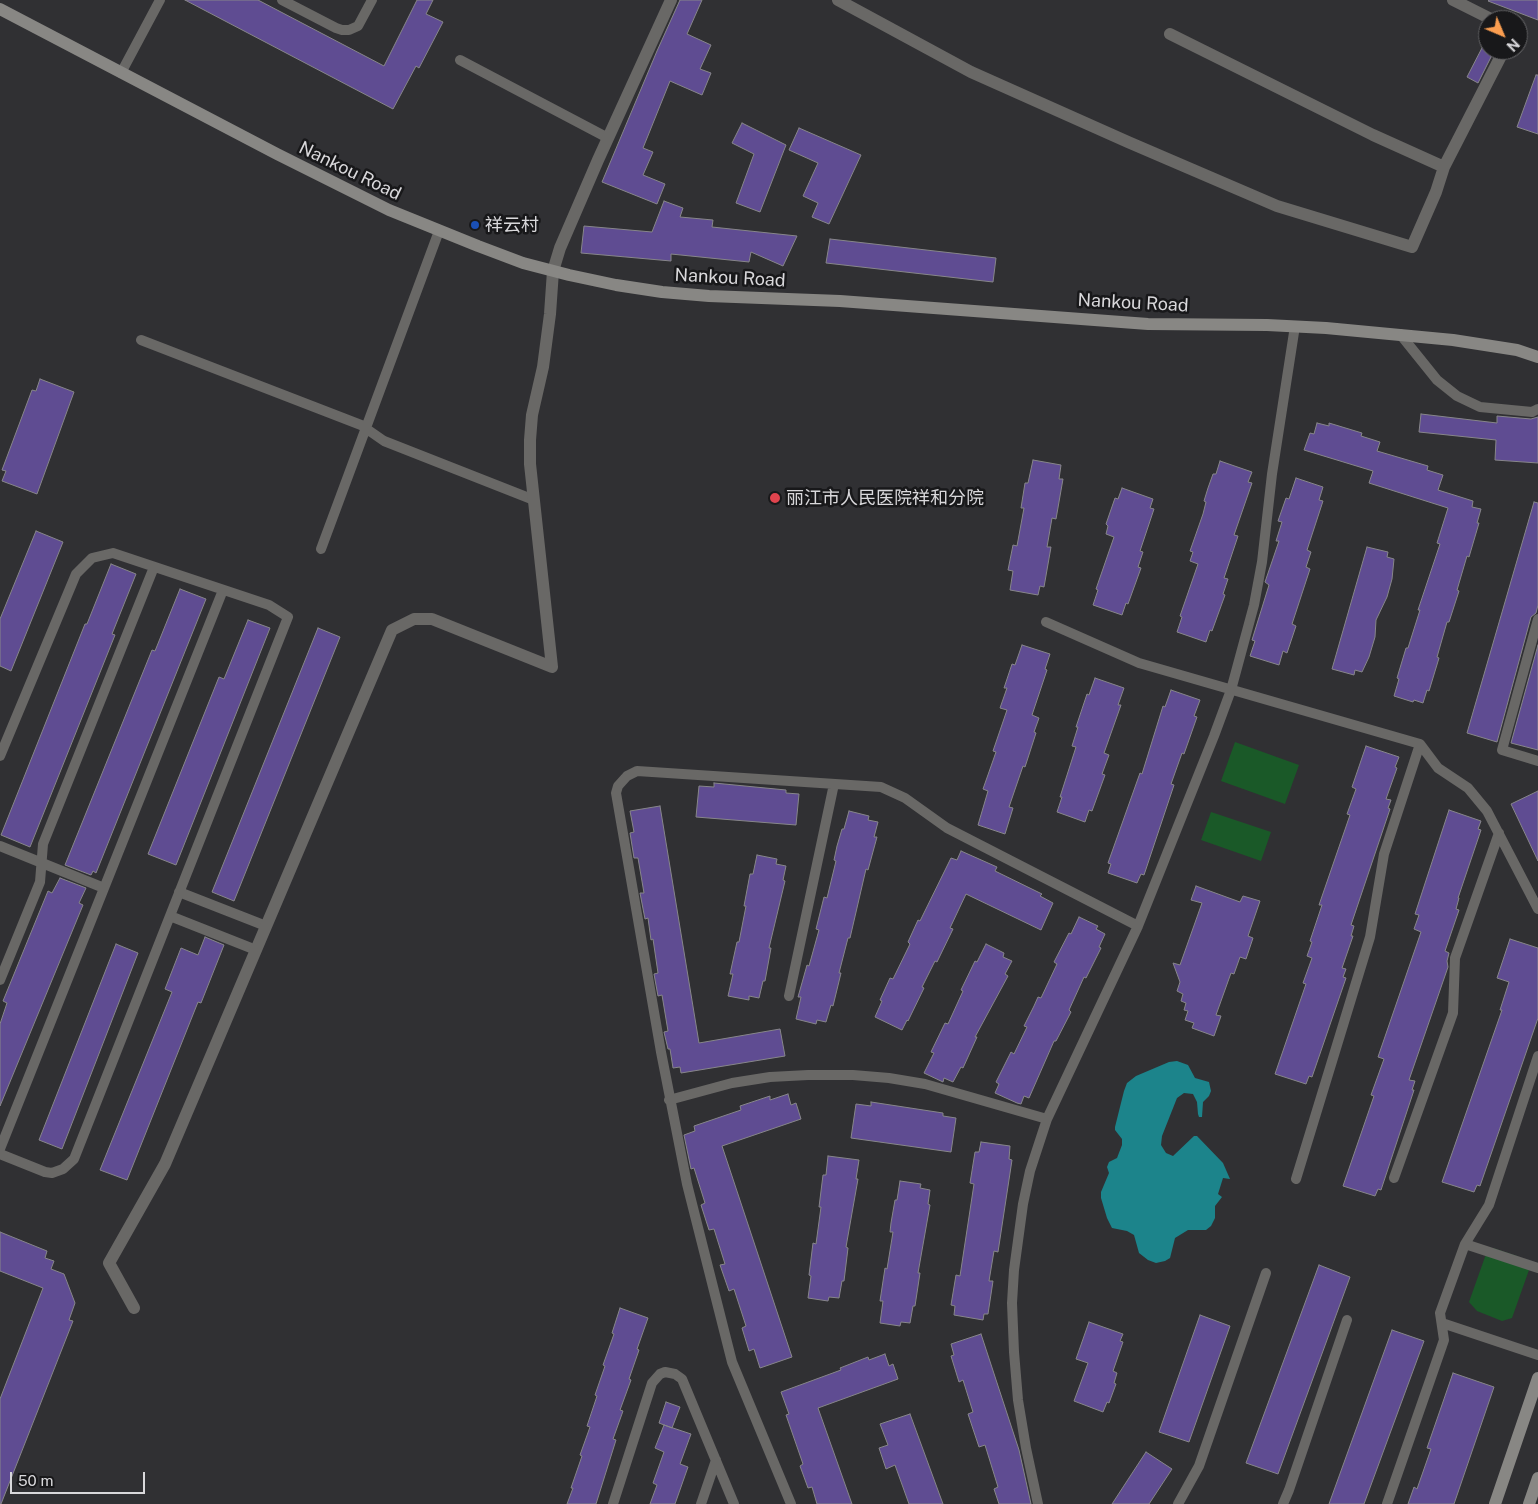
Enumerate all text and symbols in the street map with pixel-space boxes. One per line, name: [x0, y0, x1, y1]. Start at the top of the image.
north arrow: [1478, 10, 1528, 60]
text: N: [1503, 35, 1522, 54]
street label: Nankou Road: [295, 137, 405, 205]
place label: 祥云村: [485, 214, 539, 236]
marker: 祥云村: [469, 219, 481, 231]
street label: Nankou Road: [674, 264, 786, 292]
street label: Nankou Road: [1077, 289, 1189, 317]
place label: 丽江市人民医院祥和分院: [786, 487, 984, 509]
marker: 丽江市人民医院祥和分院: [768, 491, 782, 505]
scale bar: [12, 1462, 148, 1494]
text: 50 m: [18, 1472, 53, 1489]

